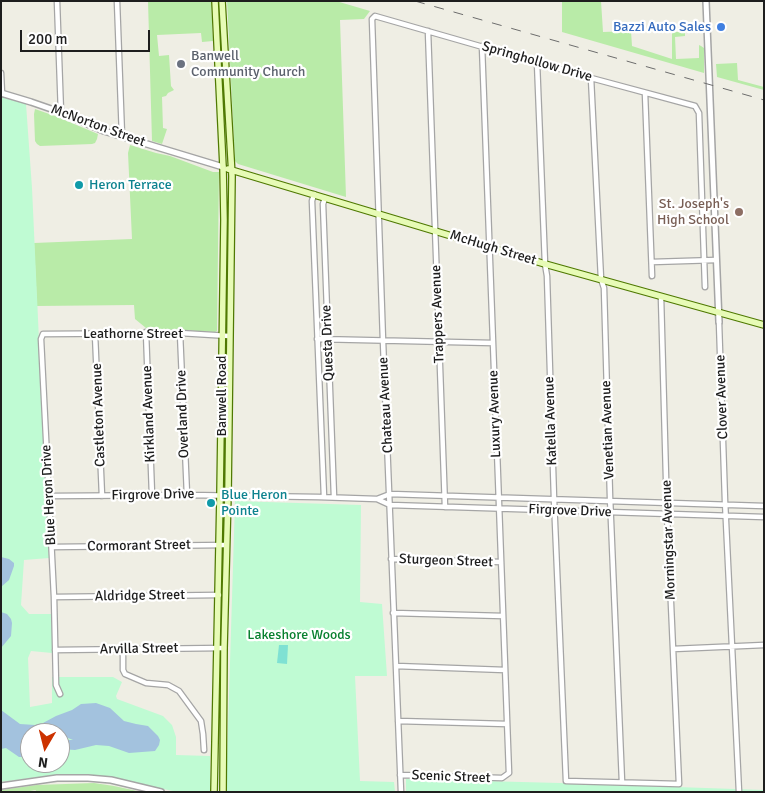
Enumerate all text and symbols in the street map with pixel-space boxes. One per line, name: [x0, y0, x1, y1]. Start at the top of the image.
place label: Bazzi Auto Sales: [613, 19, 711, 35]
scale bar: [22, 20, 152, 52]
marker: Bazzi Auto Sales: [715, 21, 727, 33]
text: 200 m: [28, 30, 68, 48]
street label: Springhollow Drive: [480, 38, 594, 86]
place label: Banwell Community Church: [191, 48, 305, 80]
marker: Banwell Community Church: [175, 58, 187, 70]
street label: McNorton Street: [48, 101, 148, 151]
place label: Heron Terrace: [89, 177, 172, 193]
marker: Heron Terrace: [73, 179, 85, 191]
place label: St. Joseph's High School: [657, 196, 729, 228]
marker: St. Joseph's High School: [733, 206, 745, 218]
street label: McHugh Street: [448, 227, 538, 269]
street label: Trappers Avenue: [428, 265, 448, 363]
street label: Questa Drive: [318, 305, 338, 381]
street label: Leathorne Street: [83, 326, 183, 342]
street label: Clover Avenue: [712, 354, 732, 440]
street label: Banwell Road: [214, 355, 230, 437]
street label: Chateau Avenue: [375, 356, 397, 454]
street label: Castleton Avenue: [89, 363, 109, 467]
street label: Kirkland Avenue: [139, 365, 159, 463]
street label: Overland Drive: [173, 370, 193, 458]
street label: Luxury Avenue: [485, 370, 505, 458]
street label: Katella Avenue: [541, 376, 561, 466]
street label: Venetian Avenue: [598, 380, 618, 480]
street label: Blue Heron Drive: [38, 444, 60, 546]
street label: Morningstar Avenue: [659, 480, 679, 600]
street label: Firgrove Drive: [111, 486, 195, 504]
place label: Blue Heron Pointe: [221, 487, 287, 520]
marker: Blue Heron Pointe: [205, 497, 217, 509]
street label: Firgrove Drive: [528, 501, 612, 521]
street label: Cormorant Street: [87, 537, 191, 555]
street label: Sturgeon Street: [399, 551, 493, 571]
street label: Aldridge Street: [95, 587, 185, 605]
park label: Lakeshore Woods: [247, 627, 351, 643]
street label: Arvilla Street: [99, 640, 179, 658]
north arrow: [20, 723, 70, 773]
text: N: [37, 753, 49, 771]
street label: Scenic Street: [411, 767, 491, 787]

